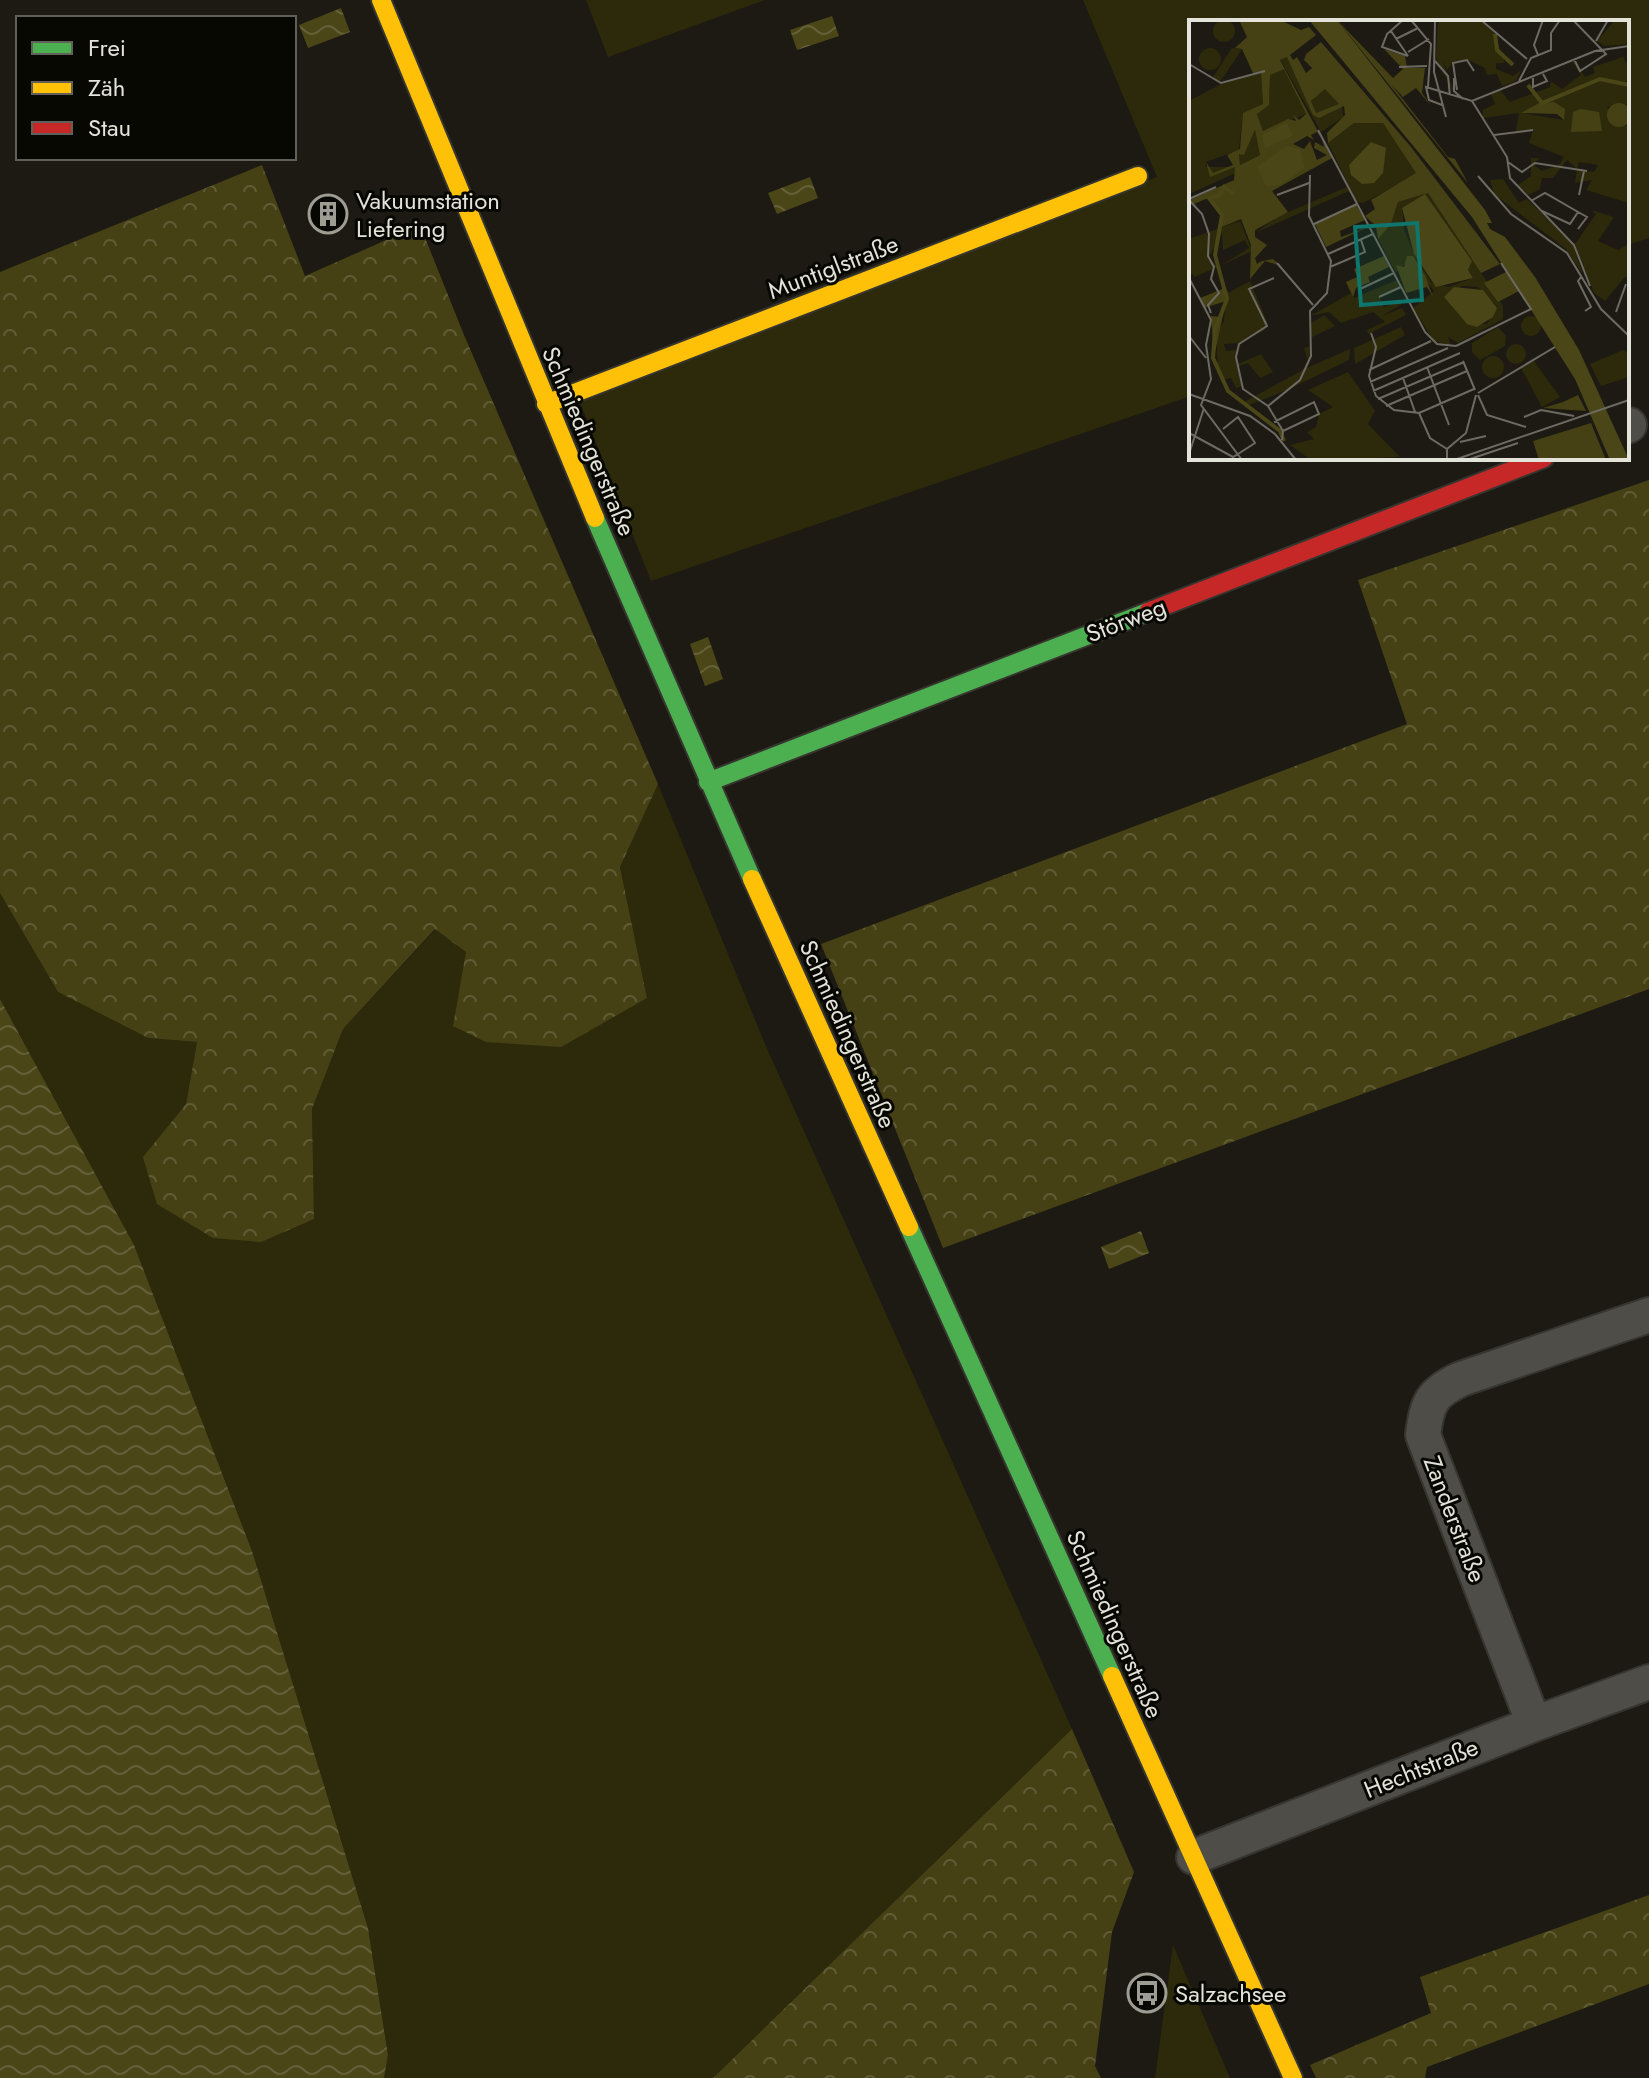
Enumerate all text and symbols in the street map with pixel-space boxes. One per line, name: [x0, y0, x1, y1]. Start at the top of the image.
legend: [16, 16, 296, 160]
inset map: [1189, 20, 1629, 460]
text: Frei: [88, 30, 126, 65]
text: Zäh: [88, 70, 125, 105]
text: Stau: [88, 110, 131, 145]
place label: Vakuumstation Liefering: [356, 183, 500, 246]
building icon: Vakuumstation Liefering: [307, 193, 349, 235]
street label: Muntiglstraße: [763, 226, 903, 308]
street label: Schmiedingerstraße: [533, 341, 645, 541]
street label: Störweg: [1081, 589, 1171, 651]
street label: Schmiedingerstraße: [791, 934, 905, 1134]
street label: Zanderstraße: [1415, 1451, 1495, 1587]
street label: Schmiedingerstraße: [1058, 1524, 1172, 1724]
street label: Hechtstraße: [1359, 1729, 1483, 1807]
bus stop icon: Salzachsee: [1126, 1972, 1168, 2014]
place label: Salzachsee: [1175, 1976, 1286, 2011]

